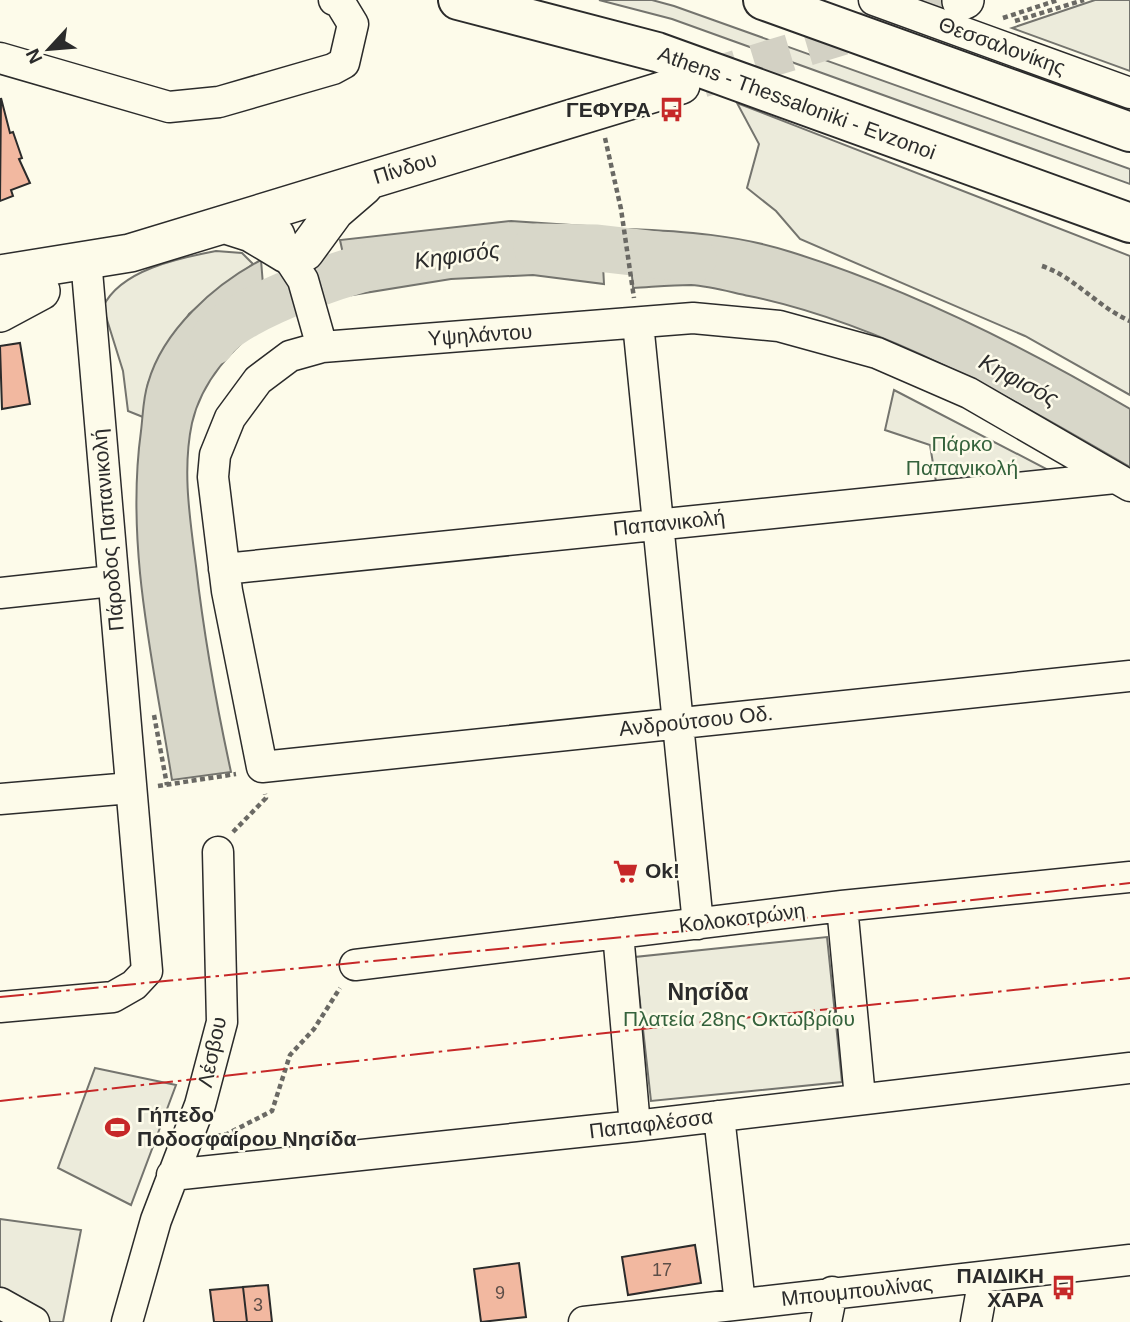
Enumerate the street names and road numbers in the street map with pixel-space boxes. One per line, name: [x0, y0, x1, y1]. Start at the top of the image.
street label: Θεσσαλονίκης: [936, 12, 1069, 79]
street label: Athens - Thessaloniki - Evzonoi: [655, 41, 939, 164]
street label: Πίνδου: [370, 147, 439, 188]
street label: Υψηλάντου: [427, 319, 533, 350]
street label: Πάροδος Παπανικολή: [87, 428, 128, 632]
street label: Παπανικολή: [612, 505, 726, 540]
street label: Ανδρούτσου Οδ.: [618, 701, 774, 740]
street label: Κολοκοτρώνη: [677, 898, 807, 937]
street label: Λέσβου: [193, 1014, 230, 1089]
street label: Παπαφλέσσα: [588, 1104, 714, 1143]
street label: Μπουμπουλίνας: [780, 1271, 934, 1310]

